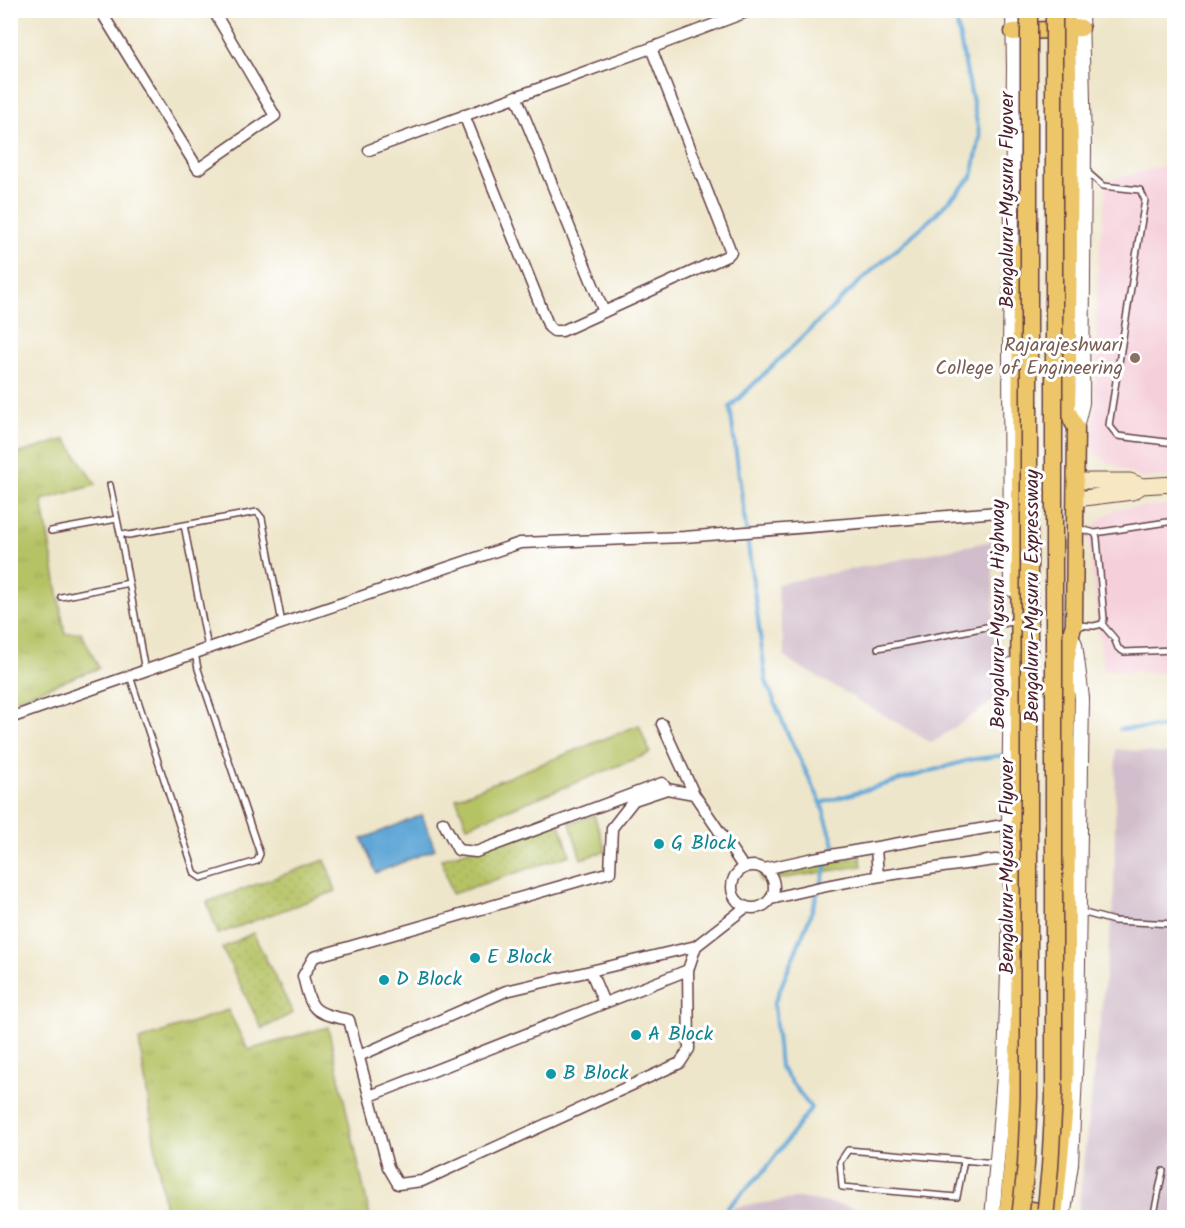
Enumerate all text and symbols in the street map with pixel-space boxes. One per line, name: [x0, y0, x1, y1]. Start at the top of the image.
street label: Bengaluru-Mysuru Flyover: [992, 90, 1024, 308]
place label: Rajarajeshwari College of Engineering: [935, 330, 1124, 385]
marker: Rajarajeshwari College of Engineering: [1128, 351, 1142, 365]
street label: Bengaluru-Mysuru Expressway: [1017, 469, 1049, 723]
street label: Bengaluru-Mysuru Highway: [983, 499, 1015, 729]
street label: Bengaluru-Mysuru Flyover: [992, 756, 1024, 974]
place label: G Block: [671, 828, 737, 860]
marker: G Block: [652, 837, 666, 851]
place label: E Block: [487, 942, 552, 974]
marker: E Block: [468, 951, 482, 965]
place label: D Block: [396, 964, 463, 996]
marker: D Block: [377, 973, 391, 987]
place label: A Block: [648, 1019, 714, 1051]
marker: A Block: [629, 1028, 643, 1042]
place label: B Block: [563, 1058, 629, 1090]
marker: B Block: [544, 1067, 558, 1081]

